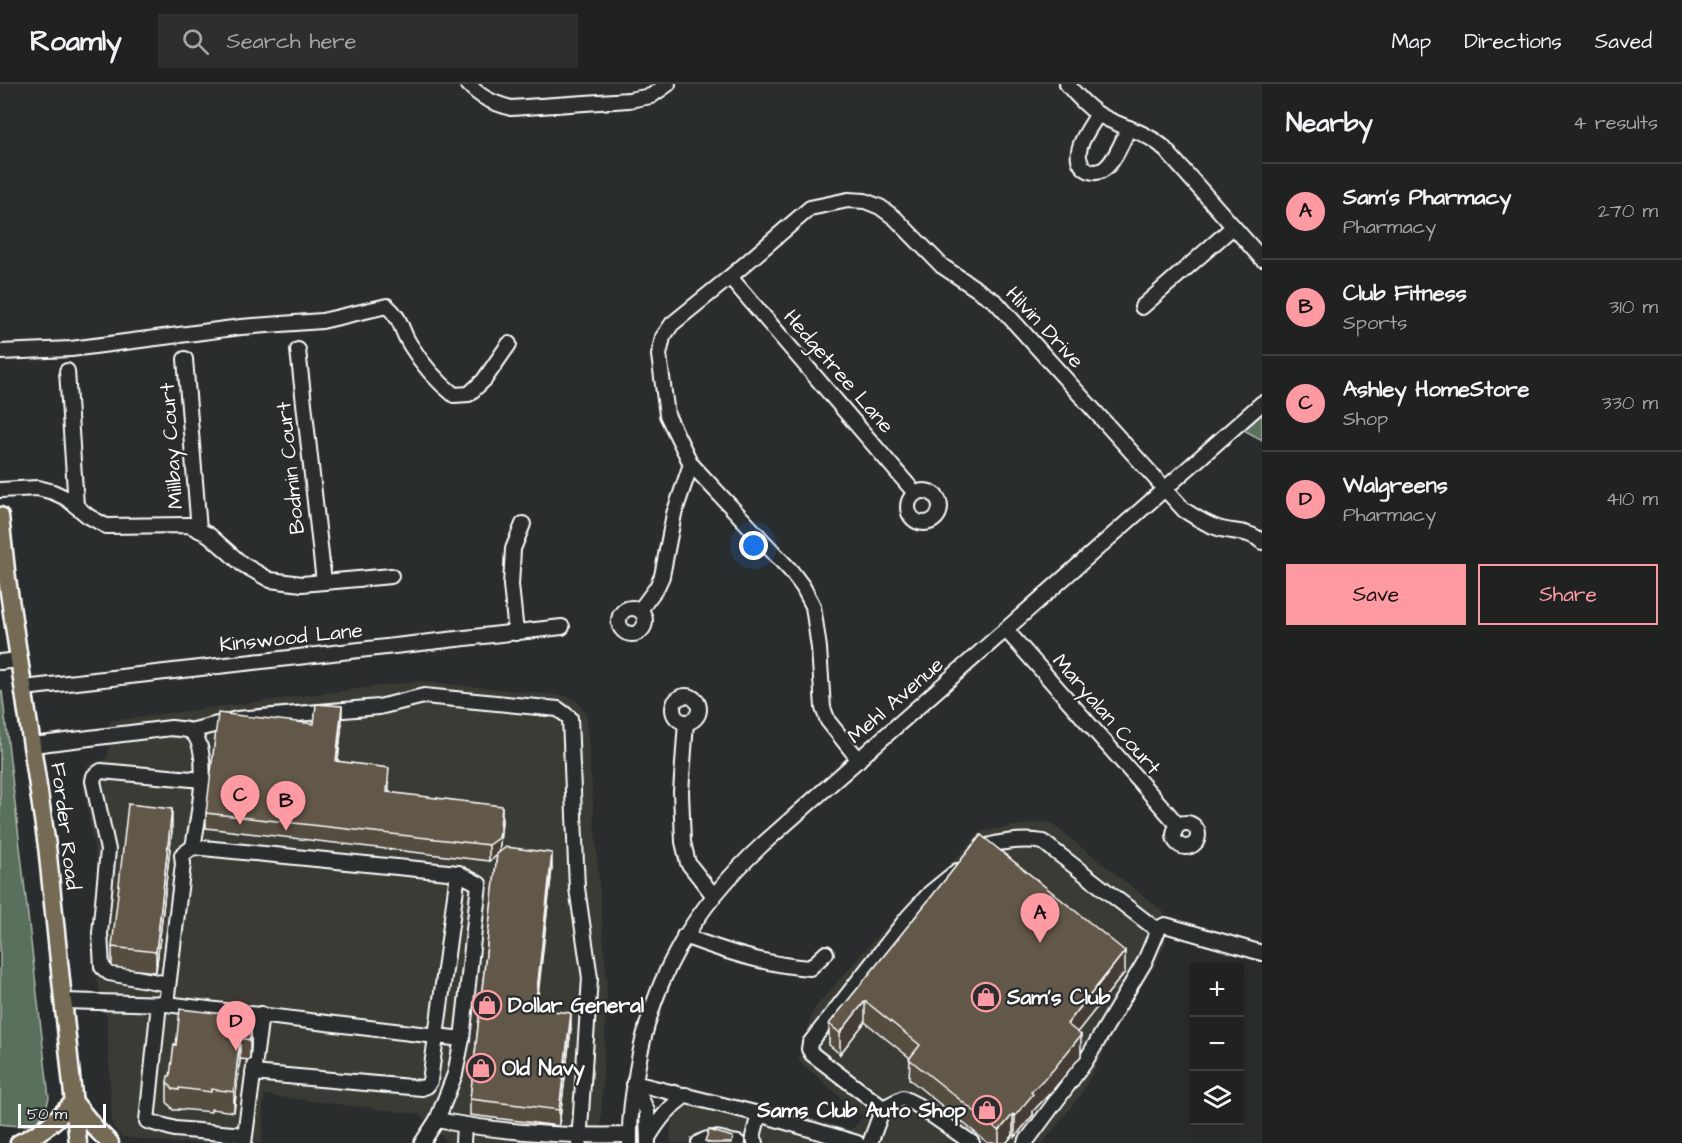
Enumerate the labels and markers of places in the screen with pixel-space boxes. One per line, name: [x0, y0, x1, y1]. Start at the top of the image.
pin: C: [220, 776, 260, 825]
pin: B: [266, 782, 306, 831]
pin: A: [1020, 894, 1060, 943]
shop icon: Sam's Club: [970, 981, 1002, 1013]
place label: Sam's Club: [1006, 983, 1111, 1012]
shop icon: Dollar General: [471, 989, 503, 1021]
place label: Dollar General: [508, 991, 645, 1020]
pin: D: [216, 1002, 256, 1051]
shop icon: Old Navy: [465, 1052, 497, 1084]
place label: Old Navy: [502, 1054, 585, 1086]
shop icon: Sams Club Auto Shop: [971, 1094, 1003, 1126]
place label: Sams Club Auto Shop: [756, 1096, 966, 1126]

